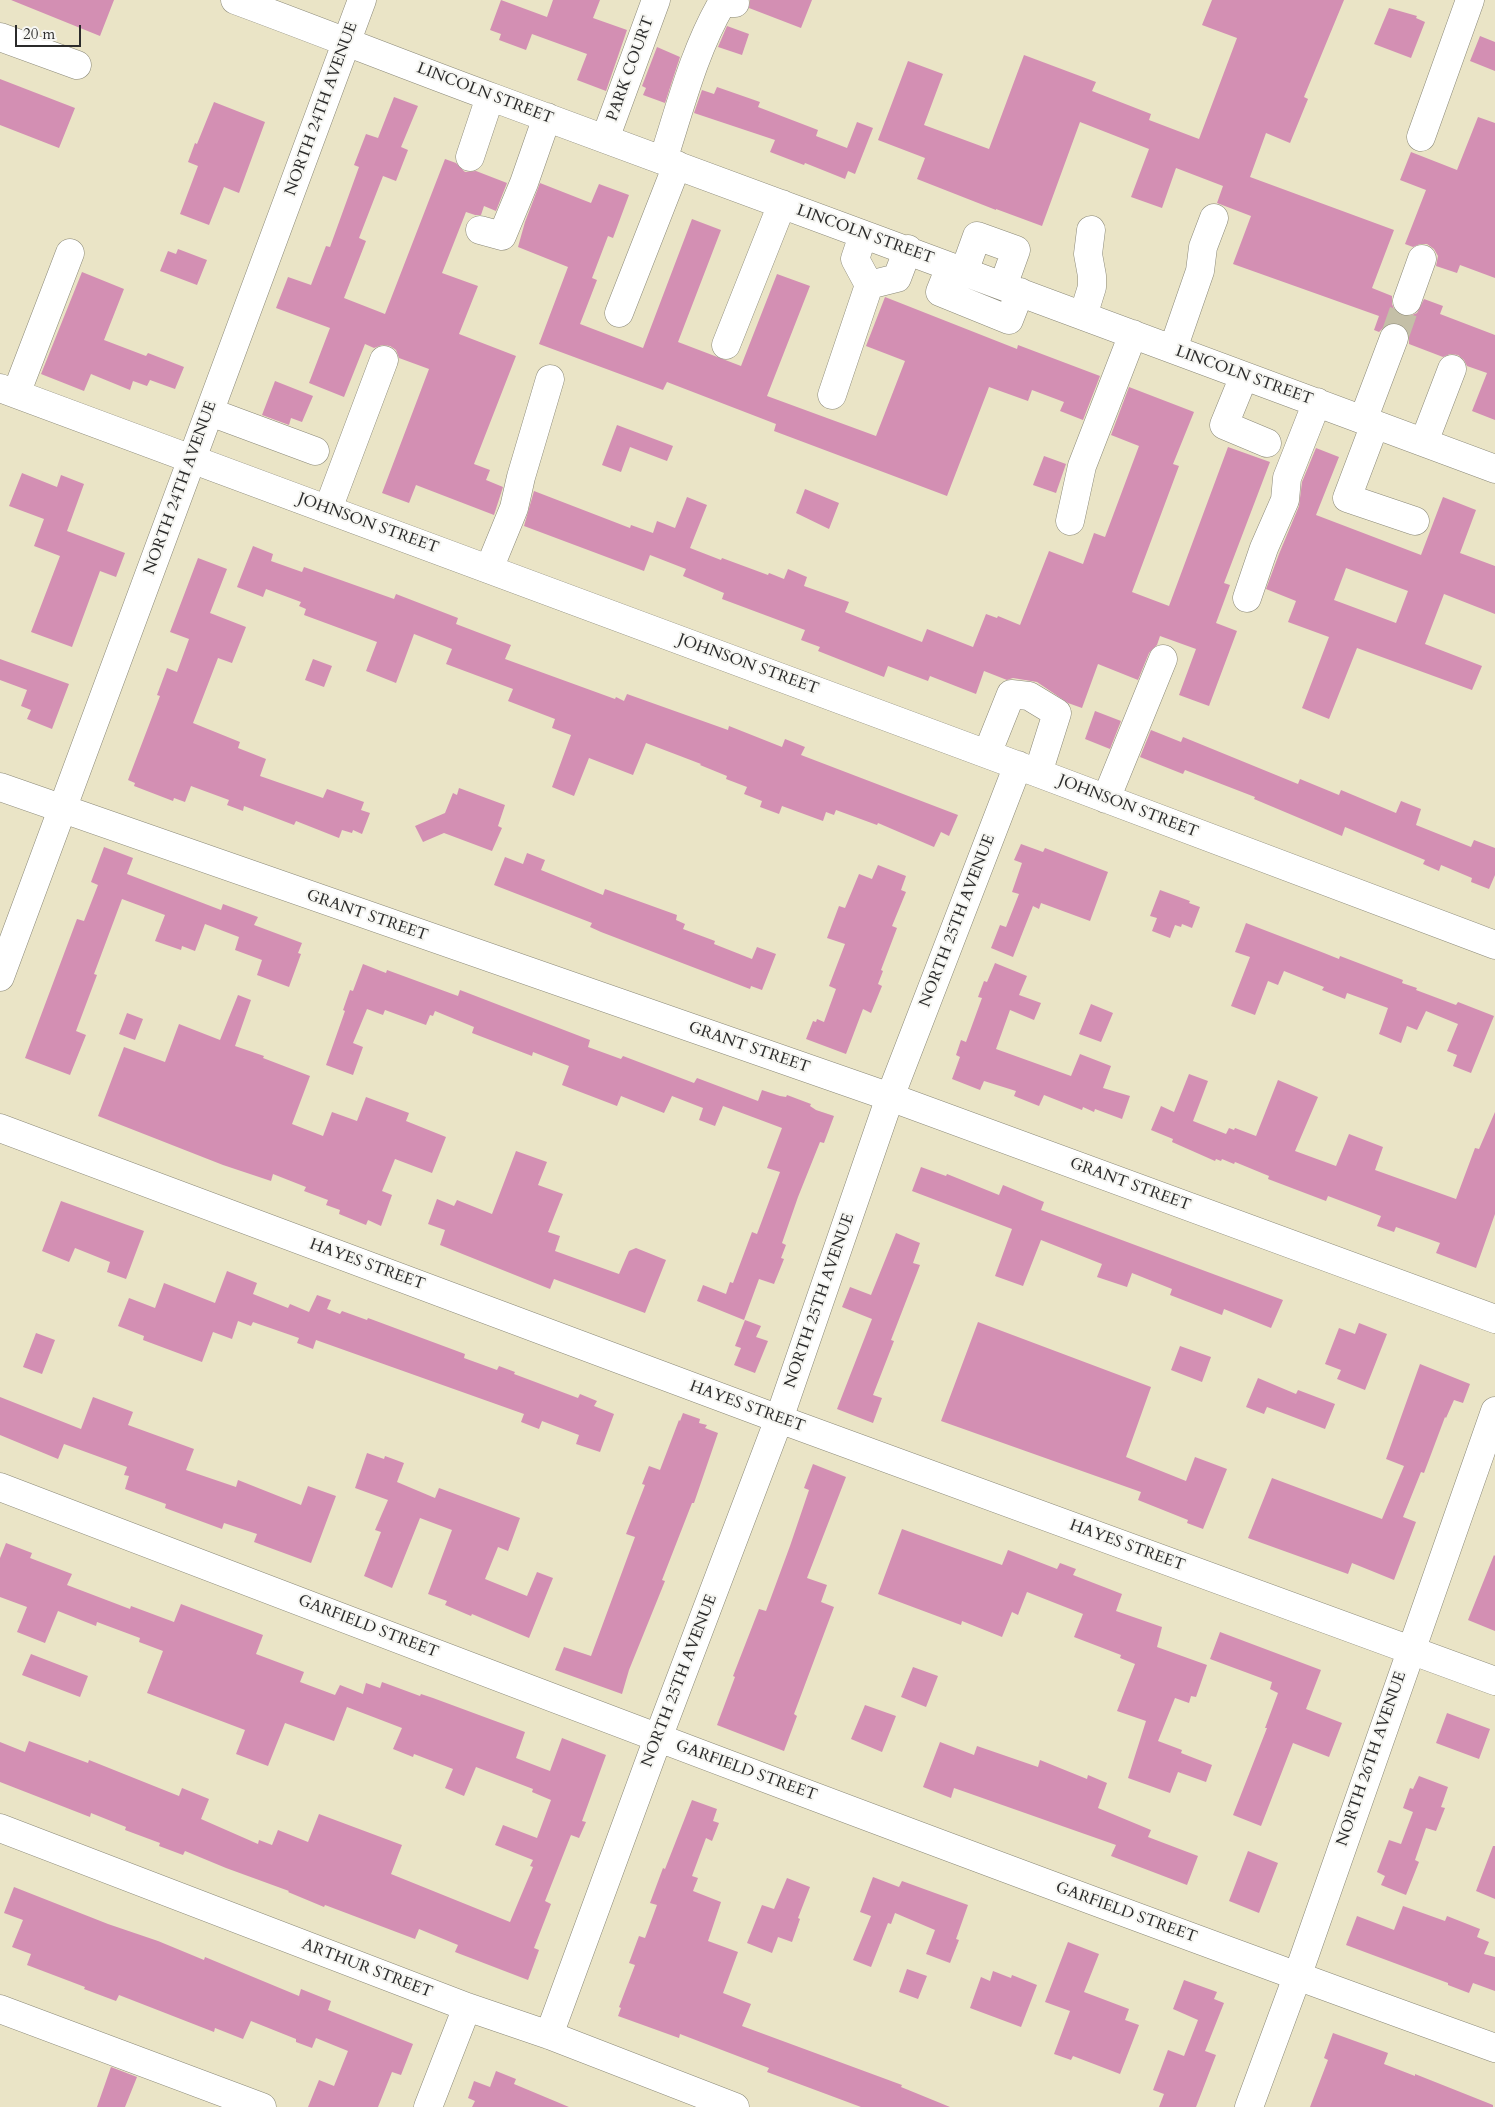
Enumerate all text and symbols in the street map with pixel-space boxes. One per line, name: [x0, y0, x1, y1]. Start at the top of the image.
street label: PARK COURT: [603, 14, 659, 124]
scale bar: [18, 15, 84, 47]
street label: NORTH 24TH AVENUE: [282, 20, 362, 198]
text: 20 m: [23, 24, 55, 44]
street label: LINCOLN STREET: [414, 59, 556, 129]
street label: LINCOLN STREET: [794, 201, 936, 269]
street label: LINCOLN STREET: [1173, 342, 1315, 410]
street label: NORTH 24TH AVENUE: [141, 399, 221, 577]
street label: JOHNSON STREET: [295, 490, 441, 558]
street label: JOHNSON STREET: [675, 631, 821, 699]
street label: JOHNSON STREET: [1055, 771, 1201, 843]
street label: NORTH 25TH AVENUE: [916, 832, 1000, 1010]
street label: GRANT STREET: [304, 886, 430, 946]
street label: GRANT STREET: [686, 1018, 812, 1078]
street label: GRANT STREET: [1067, 1154, 1193, 1216]
street label: NORTH 25TH AVENUE: [781, 1211, 859, 1391]
street label: HAYES STREET: [307, 1235, 427, 1295]
street label: HAYES STREET: [687, 1377, 807, 1437]
street label: HAYES STREET: [1067, 1516, 1187, 1576]
street label: GARFIELD STREET: [295, 1591, 441, 1663]
street label: NORTH 25TH AVENUE: [638, 1592, 722, 1770]
street label: NORTH 26TH AVENUE: [1333, 1669, 1411, 1849]
street label: GARFIELD STREET: [673, 1737, 819, 1805]
street label: GARFIELD STREET: [1053, 1879, 1199, 1947]
street label: ARTHUR STREET: [299, 1935, 435, 2003]

